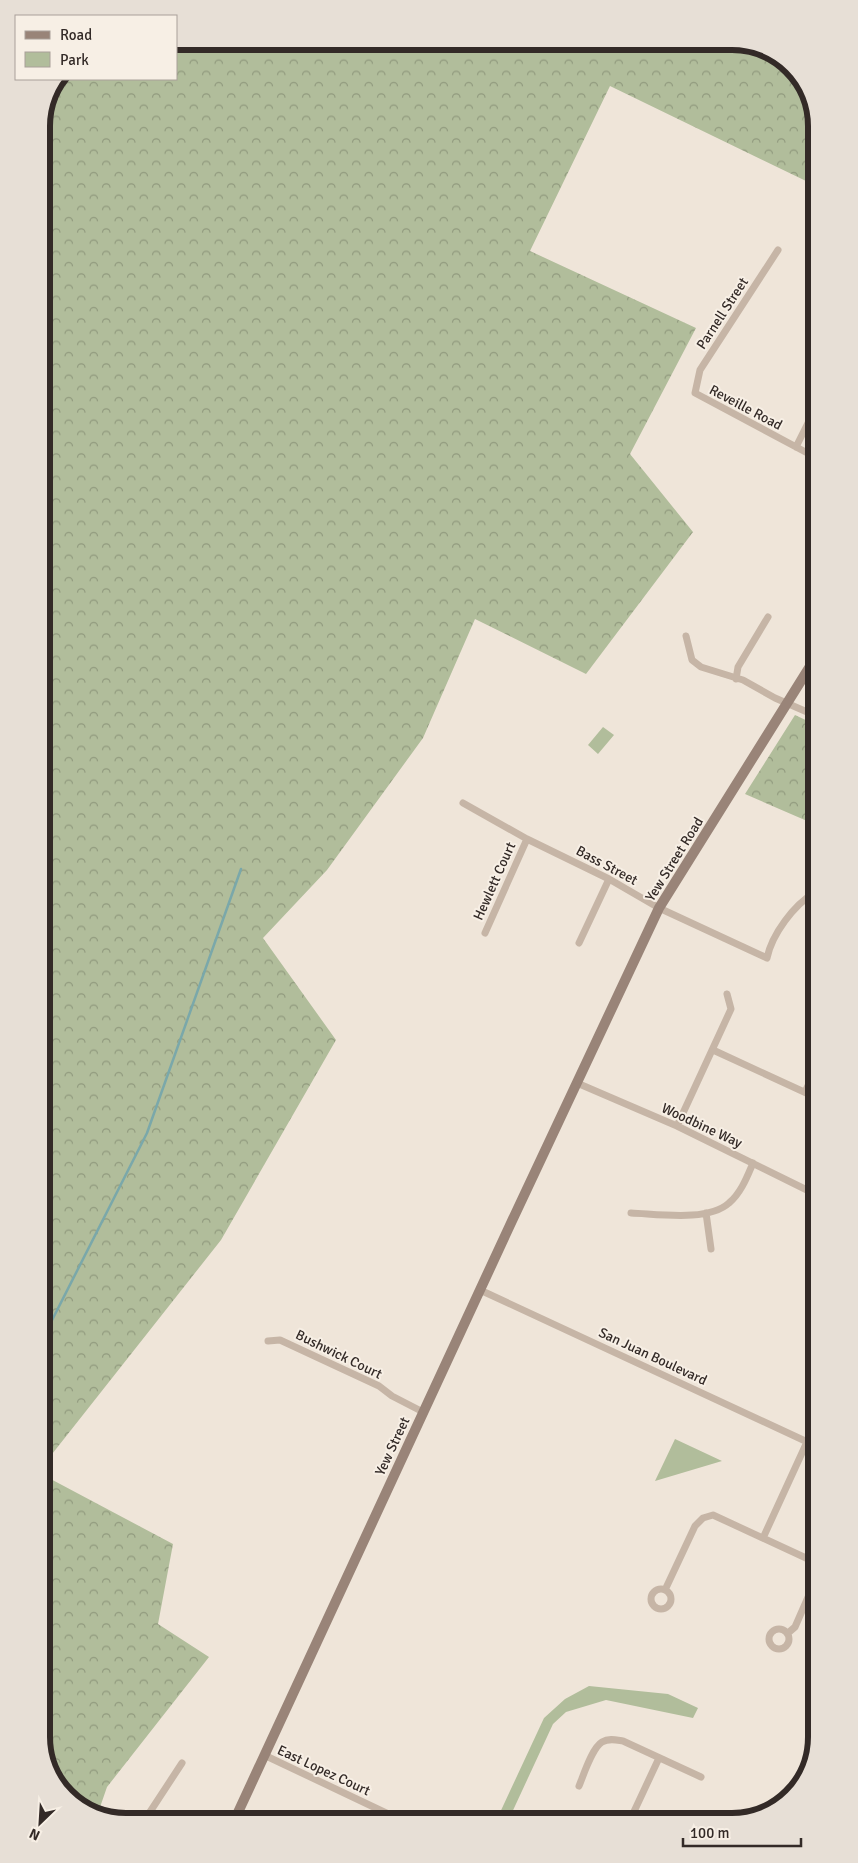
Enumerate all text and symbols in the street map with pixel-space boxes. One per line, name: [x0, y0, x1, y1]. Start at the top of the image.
legend: [15, 15, 178, 80]
text: Road: [60, 26, 92, 44]
text: Park: [60, 51, 89, 69]
street label: Parnell Street: [693, 274, 752, 352]
street label: Reveille Road: [706, 381, 785, 434]
street label: Yew Street Road: [642, 814, 707, 904]
street label: Hewlett Court: [470, 839, 519, 923]
street label: Bass Street: [573, 842, 641, 889]
street label: Woodbine Way: [659, 1099, 745, 1152]
street label: San Juan Boulevard: [596, 1324, 710, 1389]
street label: Bushwick Court: [293, 1326, 385, 1383]
street label: Yew Street: [371, 1414, 413, 1478]
street label: East Lopez Court: [275, 1741, 373, 1799]
north arrow: [15, 1798, 65, 1848]
scale bar: [683, 1816, 800, 1848]
text: 100 m: [690, 1824, 730, 1842]
text: N: [27, 1825, 43, 1844]

